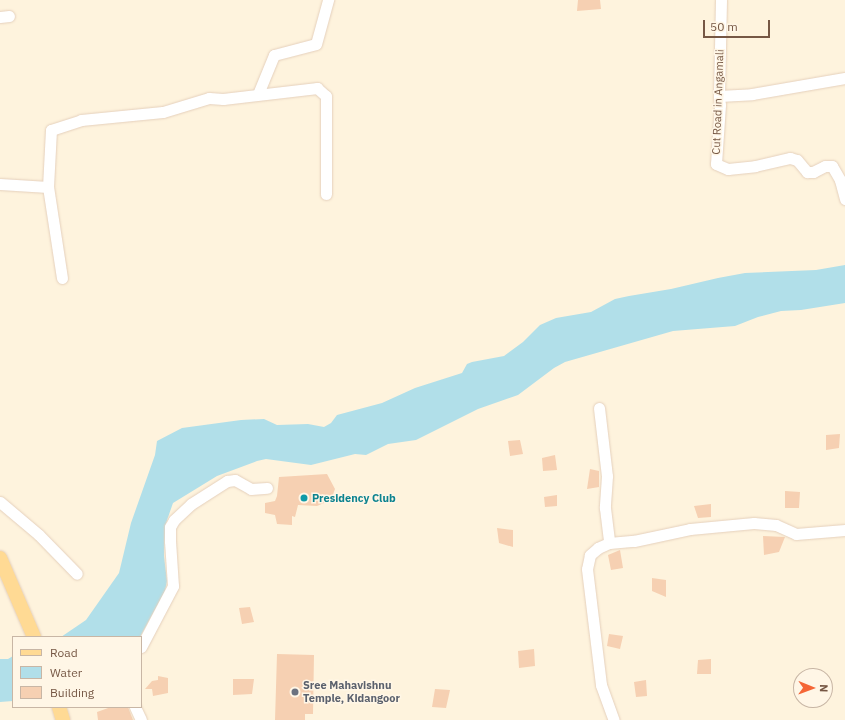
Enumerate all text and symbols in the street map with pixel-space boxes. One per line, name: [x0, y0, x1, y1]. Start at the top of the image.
scale bar: [705, 12, 772, 38]
text: 50 m: [710, 19, 738, 34]
street label: Cut Road in Angamali: [710, 49, 726, 155]
place label: Presidency Club: [312, 491, 396, 505]
marker: Presidency Club: [299, 493, 309, 503]
legend: [12, 636, 142, 708]
text: Road: [50, 645, 78, 660]
text: Water: [50, 665, 82, 680]
north arrow: [793, 668, 833, 708]
place label: Sree Mahavishnu Temple, Kidangoor: [303, 679, 400, 705]
text: N: [817, 684, 831, 692]
text: Building: [50, 685, 94, 700]
marker: Sree Mahavishnu Temple, Kidangoor: [290, 687, 300, 697]

